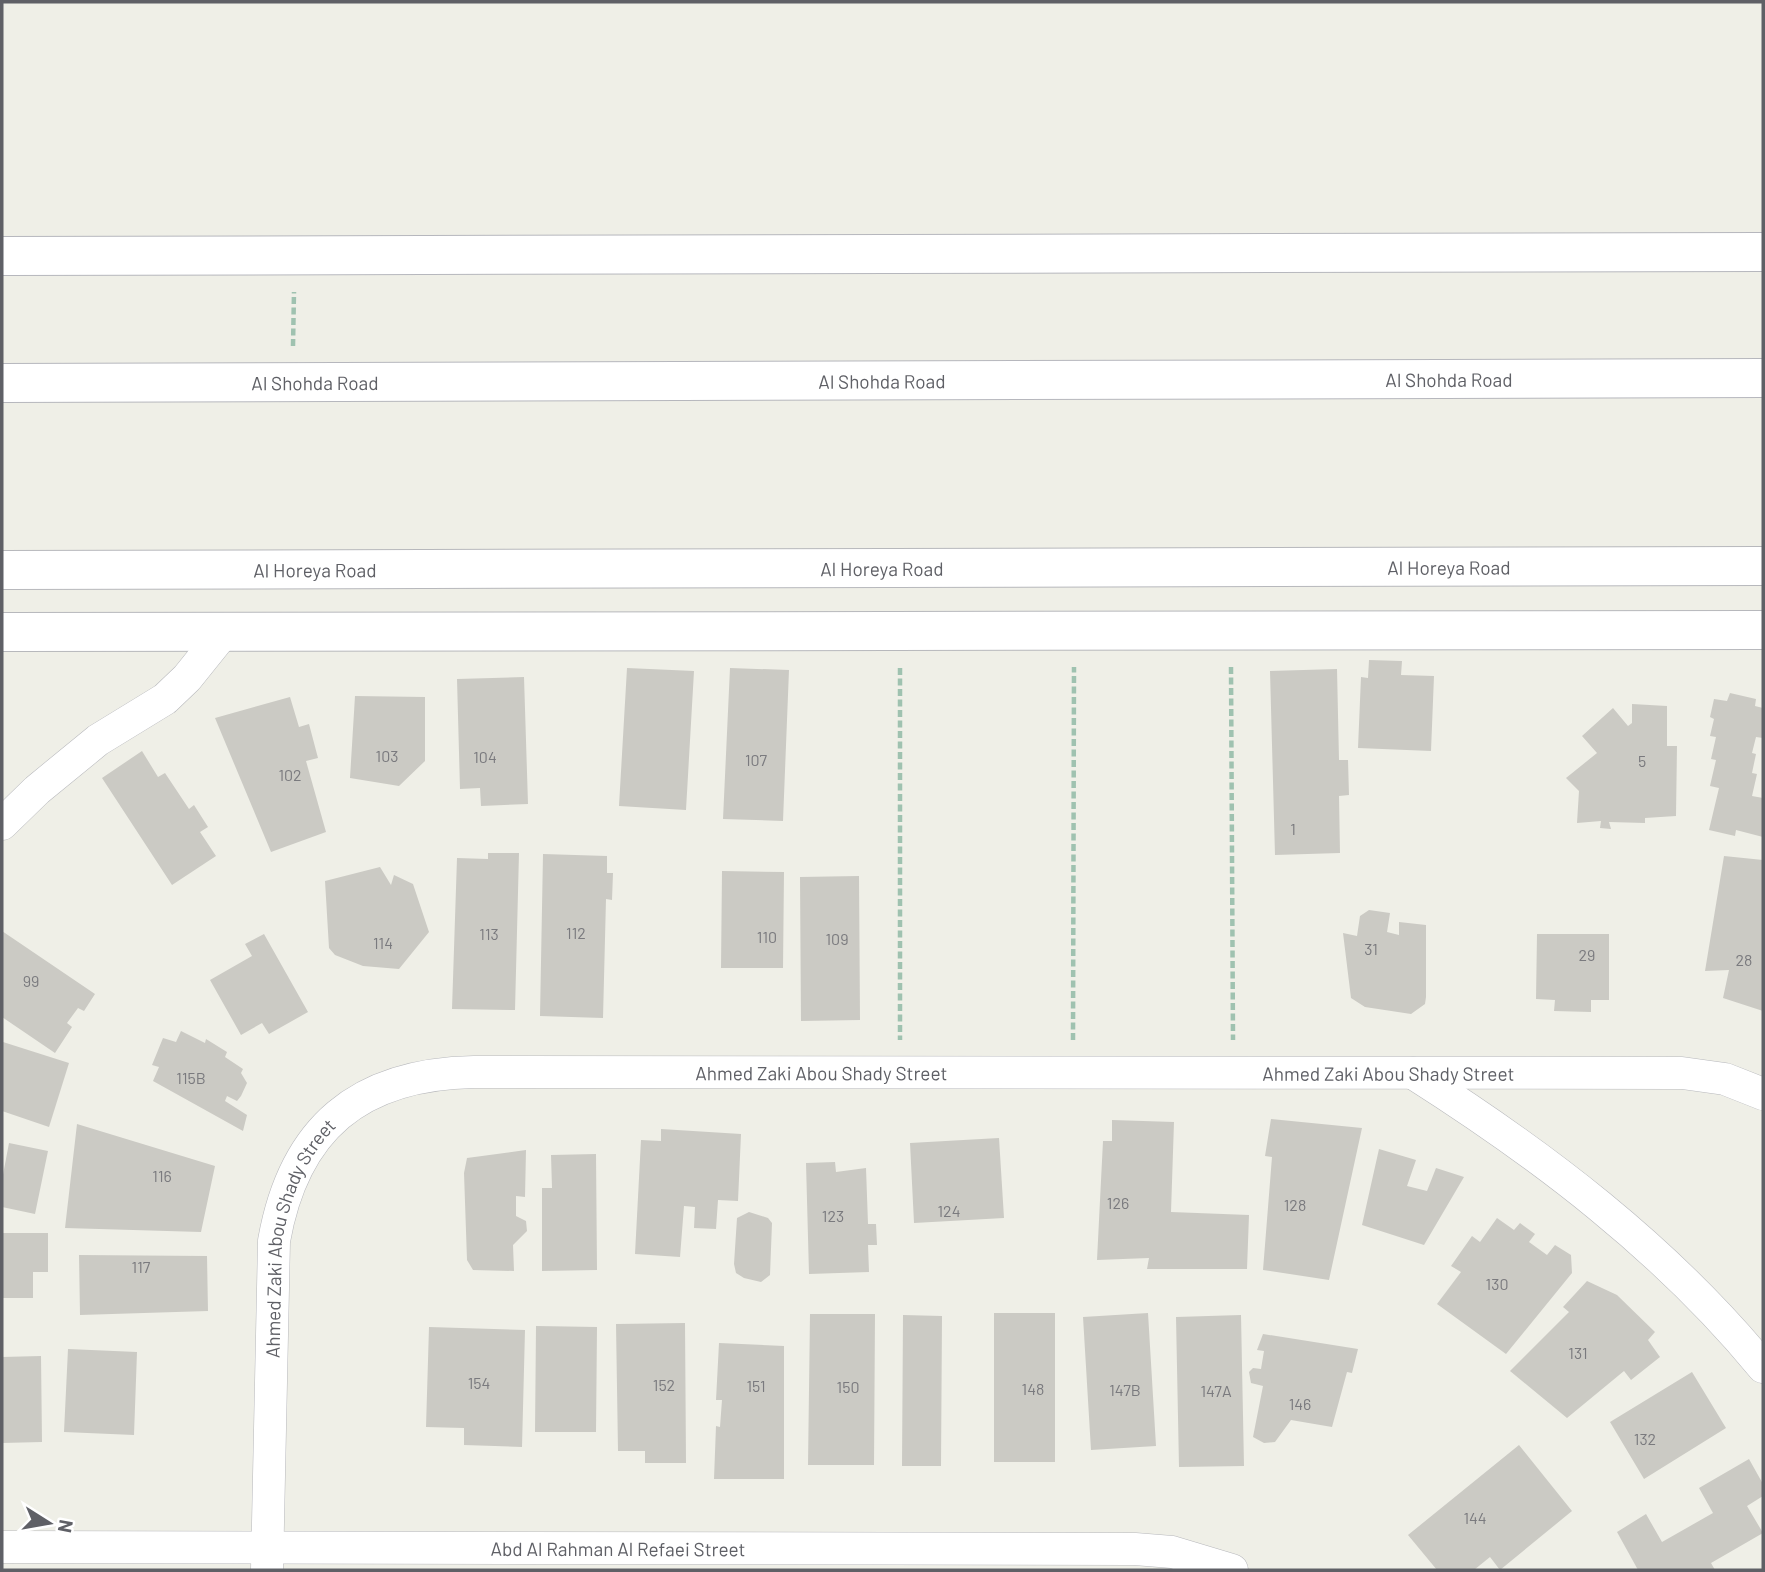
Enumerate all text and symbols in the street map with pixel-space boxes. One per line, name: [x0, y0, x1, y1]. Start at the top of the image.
street label: Al Shohda Road: [1385, 367, 1513, 391]
street label: Al Shohda Road: [818, 369, 946, 392]
street label: Al Shohda Road: [251, 370, 379, 394]
street label: Al Horeya Road: [1387, 555, 1511, 578]
street label: Al Horeya Road: [820, 556, 944, 580]
street label: Al Horeya Road: [253, 558, 377, 581]
house number: 103: [376, 746, 398, 765]
house number: 104: [473, 747, 497, 766]
house number: 107: [745, 750, 768, 769]
house number: 5: [1638, 751, 1646, 770]
house number: 102: [278, 765, 302, 784]
house number: 1: [1290, 819, 1296, 838]
house number: 112: [566, 923, 586, 942]
house number: 113: [479, 924, 499, 943]
house number: 110: [757, 927, 777, 946]
house number: 109: [826, 929, 848, 948]
house number: 114: [373, 933, 393, 952]
house number: 31: [1364, 939, 1378, 958]
house number: 29: [1579, 945, 1595, 964]
house number: 28: [1736, 950, 1752, 969]
house number: 99: [23, 971, 39, 990]
street label: Ahmed Zaki Abou Shady Street: [695, 1061, 947, 1084]
street label: Ahmed Zaki Abou Shady Street: [1262, 1061, 1514, 1084]
house number: 115B: [176, 1068, 206, 1087]
street label: Ahmed Zaki Abou Shady Street: [260, 1113, 339, 1358]
house number: 116: [152, 1166, 172, 1185]
house number: 126: [1107, 1193, 1129, 1212]
house number: 128: [1284, 1195, 1306, 1214]
house number: 124: [938, 1201, 961, 1220]
house number: 123: [822, 1206, 844, 1225]
house number: 117: [132, 1257, 151, 1276]
house number: 130: [1486, 1274, 1508, 1293]
house number: 131: [1568, 1343, 1588, 1362]
house number: 154: [468, 1373, 490, 1392]
house number: 152: [653, 1375, 675, 1394]
house number: 151: [747, 1376, 765, 1395]
house number: 150: [837, 1377, 859, 1396]
house number: 148: [1022, 1379, 1044, 1398]
house number: 147B: [1109, 1380, 1141, 1399]
house number: 147A: [1200, 1381, 1232, 1400]
house number: 146: [1289, 1394, 1311, 1413]
house number: 132: [1634, 1429, 1656, 1448]
north arrow: [14, 1488, 84, 1558]
house number: 144: [1463, 1508, 1487, 1527]
text: N: [54, 1518, 79, 1535]
street label: Abd Al Rahman Al Refaei Street: [490, 1536, 746, 1560]

